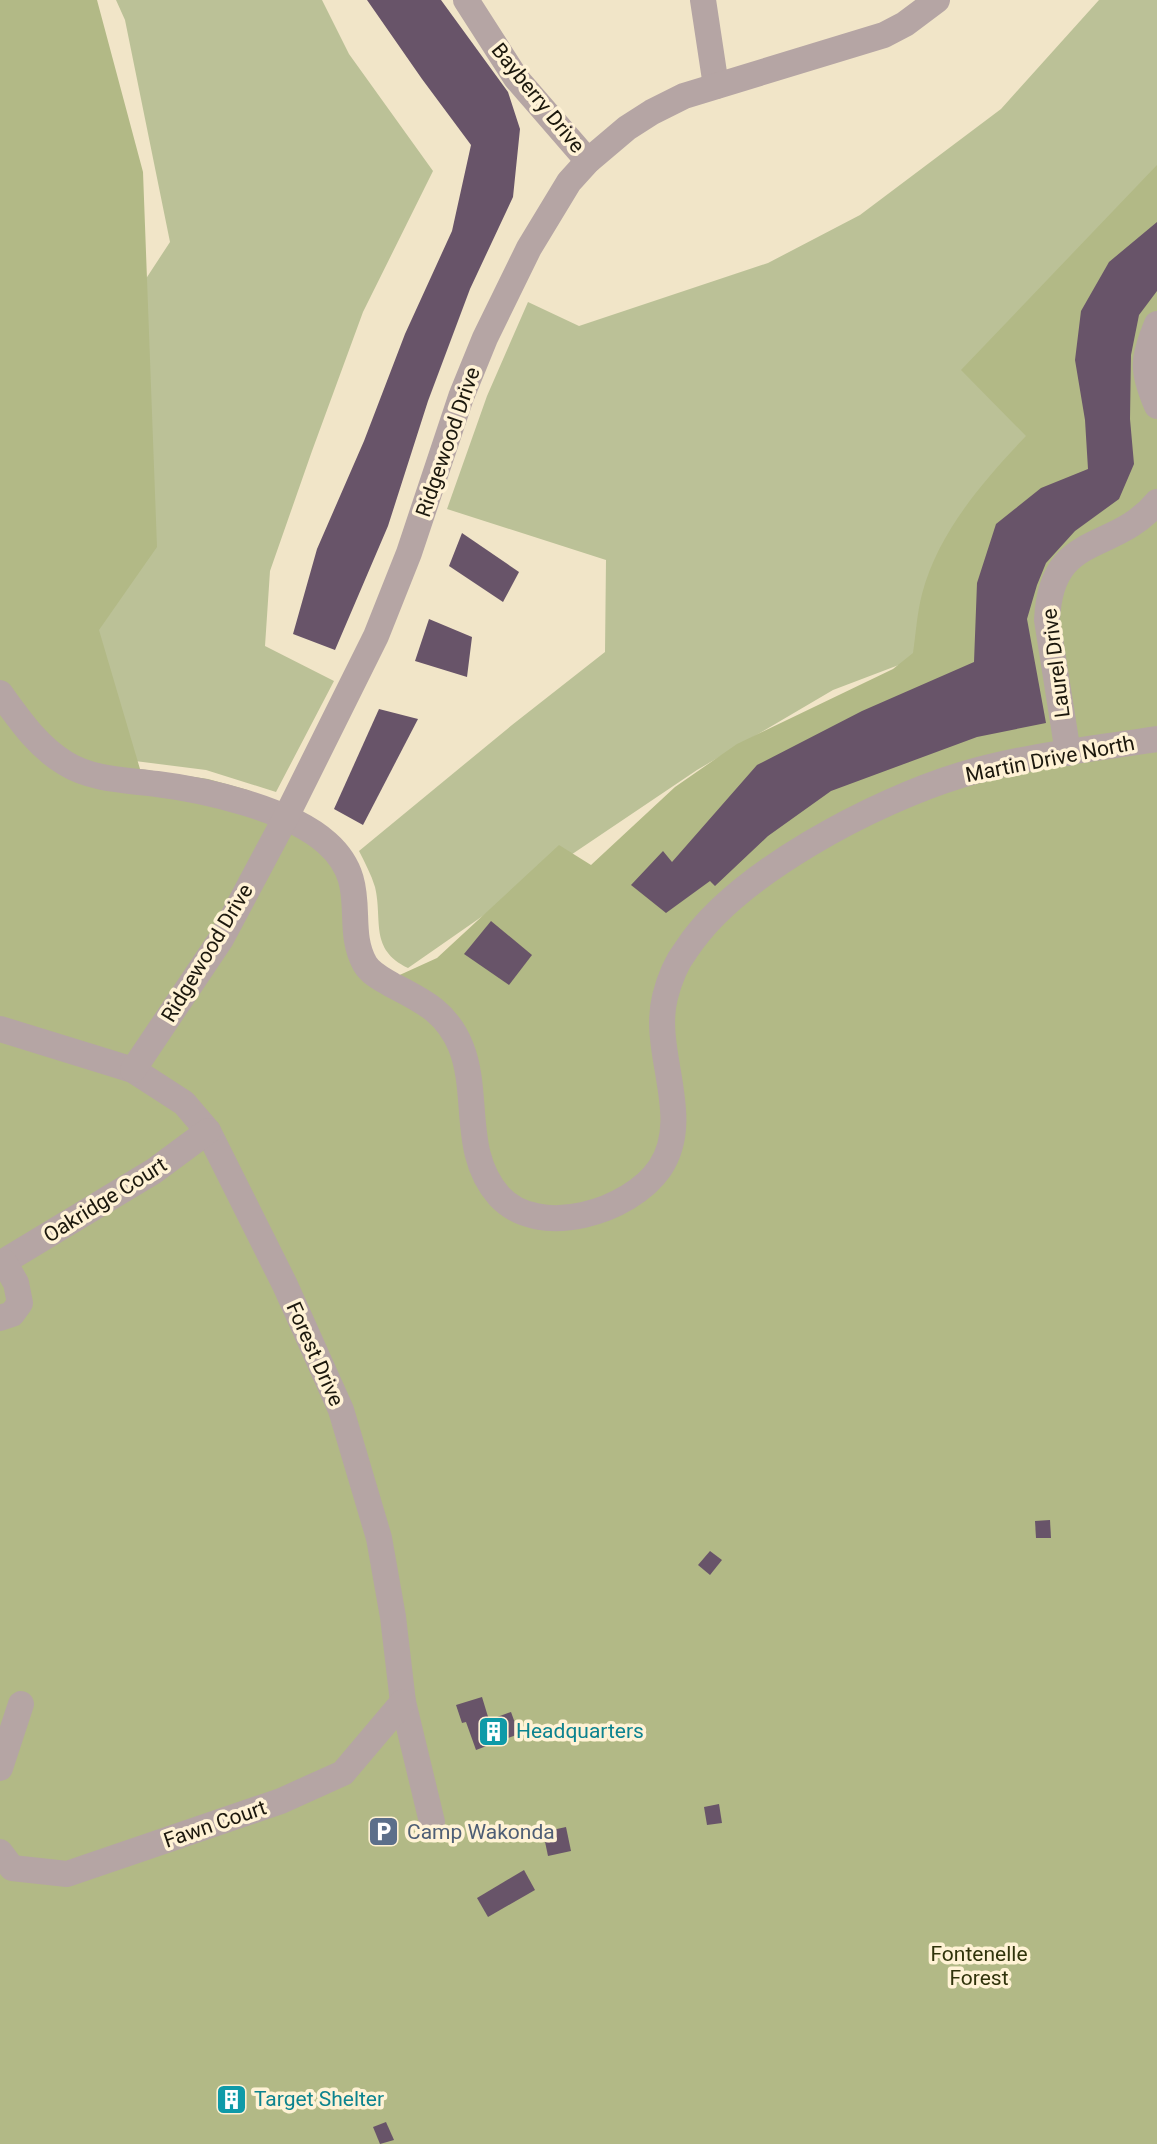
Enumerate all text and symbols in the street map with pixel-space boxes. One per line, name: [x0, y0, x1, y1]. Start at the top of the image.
street label: Bayberry Drive: [487, 38, 589, 158]
street label: Ridgewood Drive: [411, 364, 485, 520]
street label: Laurel Drive: [1037, 607, 1075, 719]
street label: Martin Drive North: [963, 731, 1137, 787]
street label: Ridgewood Drive: [156, 880, 258, 1026]
street label: Oakridge Court: [39, 1153, 171, 1247]
street label: Forest Drive: [281, 1298, 349, 1410]
building icon: Headquarters: [476, 1714, 510, 1748]
place label: Headquarters: [516, 1719, 644, 1743]
street label: Fawn Court: [161, 1795, 270, 1853]
parking icon: Camp Wakonda: [367, 1815, 401, 1849]
place label: Camp Wakonda: [407, 1820, 555, 1844]
park label: Fontenelle Forest: [930, 1942, 1028, 1990]
building icon: Target Shelter: [214, 2082, 248, 2116]
place label: Target Shelter: [254, 2087, 384, 2111]

